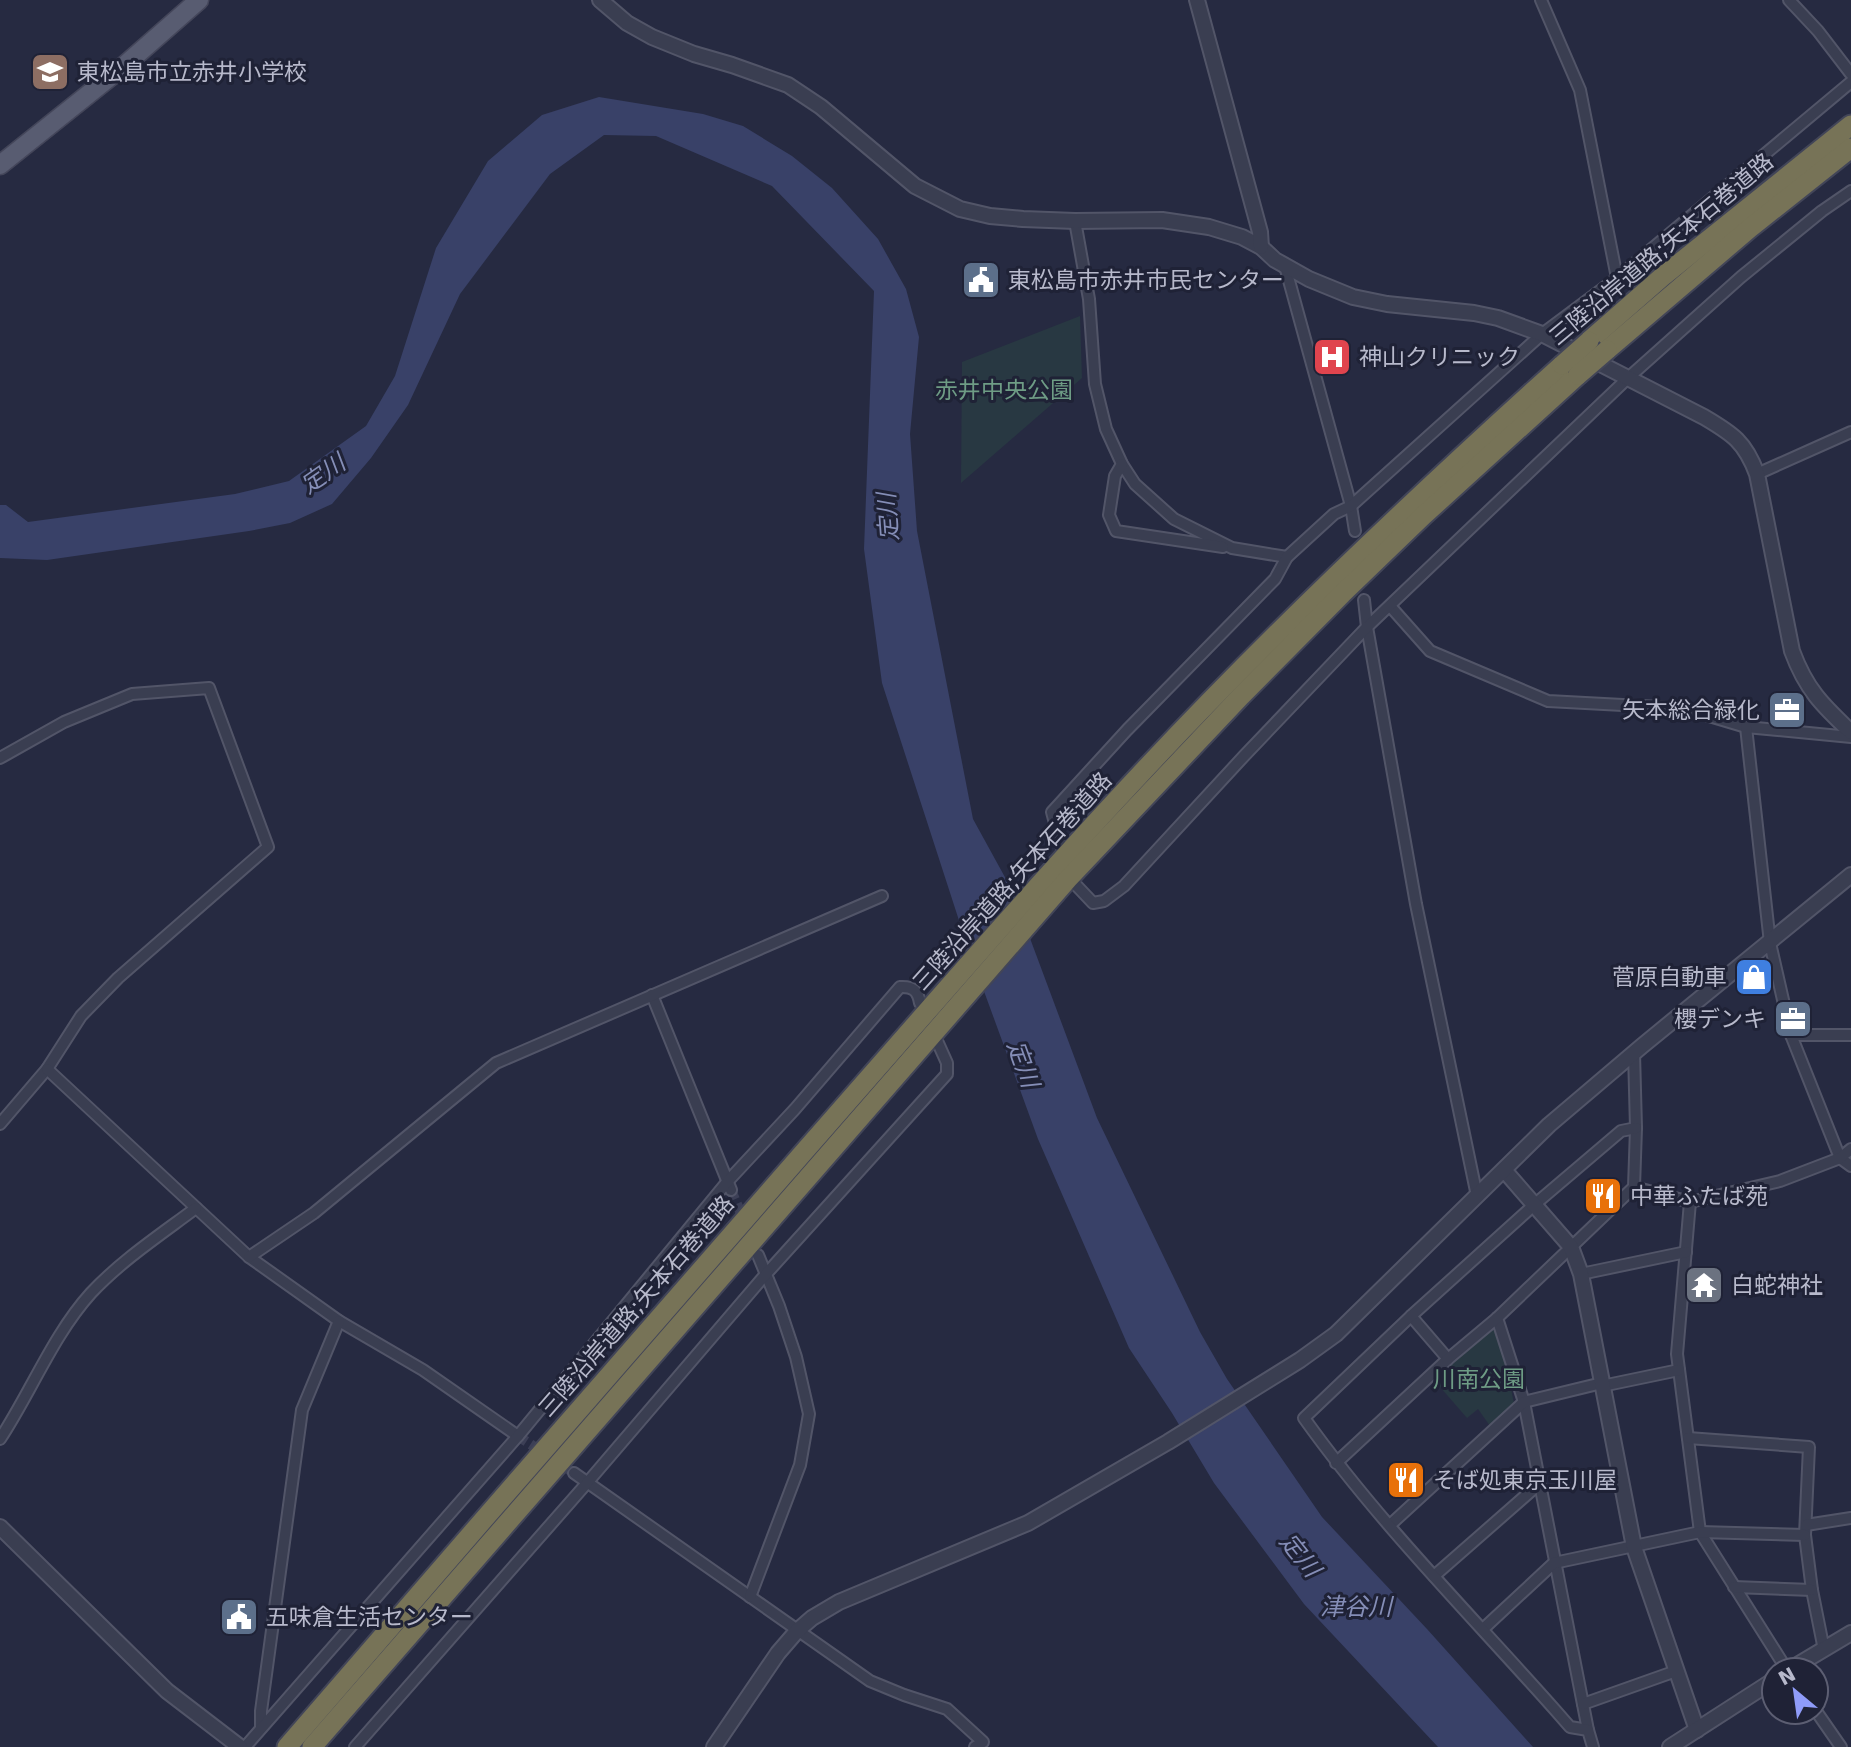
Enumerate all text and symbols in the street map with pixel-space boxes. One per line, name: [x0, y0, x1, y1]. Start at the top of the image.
school or university icon: 東松島市立赤井小学校: [29, 51, 71, 93]
place label: 東松島市立赤井小学校: [77, 59, 307, 85]
street label: 三陸沿岸道路;矢本石巻道路: [1544, 148, 1778, 350]
public building icon: 東松島市赤井市民センター: [960, 259, 1002, 301]
place label: 東松島市赤井市民センター: [1008, 267, 1284, 293]
hospital icon: 神山クリニック: [1311, 336, 1353, 378]
place label: 神山クリニック: [1359, 344, 1520, 370]
park label: 赤井中央公園: [935, 377, 1073, 403]
water label: 定川: [295, 447, 353, 499]
water label: 定川: [872, 489, 904, 542]
office icon: 矢本総合緑化: [1766, 689, 1808, 731]
place label: 矢本総合緑化: [1622, 697, 1760, 723]
street label: 三陸沿岸道路;矢本石巻道路: [907, 767, 1117, 995]
shop icon: 菅原自動車: [1733, 956, 1775, 998]
place label: 菅原自動車: [1612, 964, 1727, 990]
office icon: 櫻デンキ: [1772, 998, 1814, 1040]
place label: 櫻デンキ: [1674, 1006, 1766, 1032]
water label: 定川: [1002, 1037, 1045, 1094]
restaurant icon: 中華ふたば苑: [1582, 1175, 1624, 1217]
place label: 中華ふたば苑: [1630, 1183, 1768, 1209]
street label: 三陸沿岸道路;矢本石巻道路: [533, 1190, 739, 1422]
temple icon: 白蛇神社: [1683, 1264, 1725, 1306]
place label: 白蛇神社: [1731, 1272, 1823, 1298]
park label: 川南公園: [1433, 1366, 1525, 1392]
restaurant icon: そば処東京玉川屋: [1385, 1459, 1427, 1501]
place label: そば処東京玉川屋: [1433, 1467, 1617, 1493]
water label: 定川: [1274, 1528, 1328, 1585]
water label: 津谷川: [1320, 1593, 1395, 1621]
public building icon: 五味倉生活センター: [218, 1596, 260, 1638]
place label: 五味倉生活センター: [266, 1604, 473, 1630]
north arrow: [1760, 1656, 1830, 1726]
text: N: [1774, 1663, 1799, 1690]

